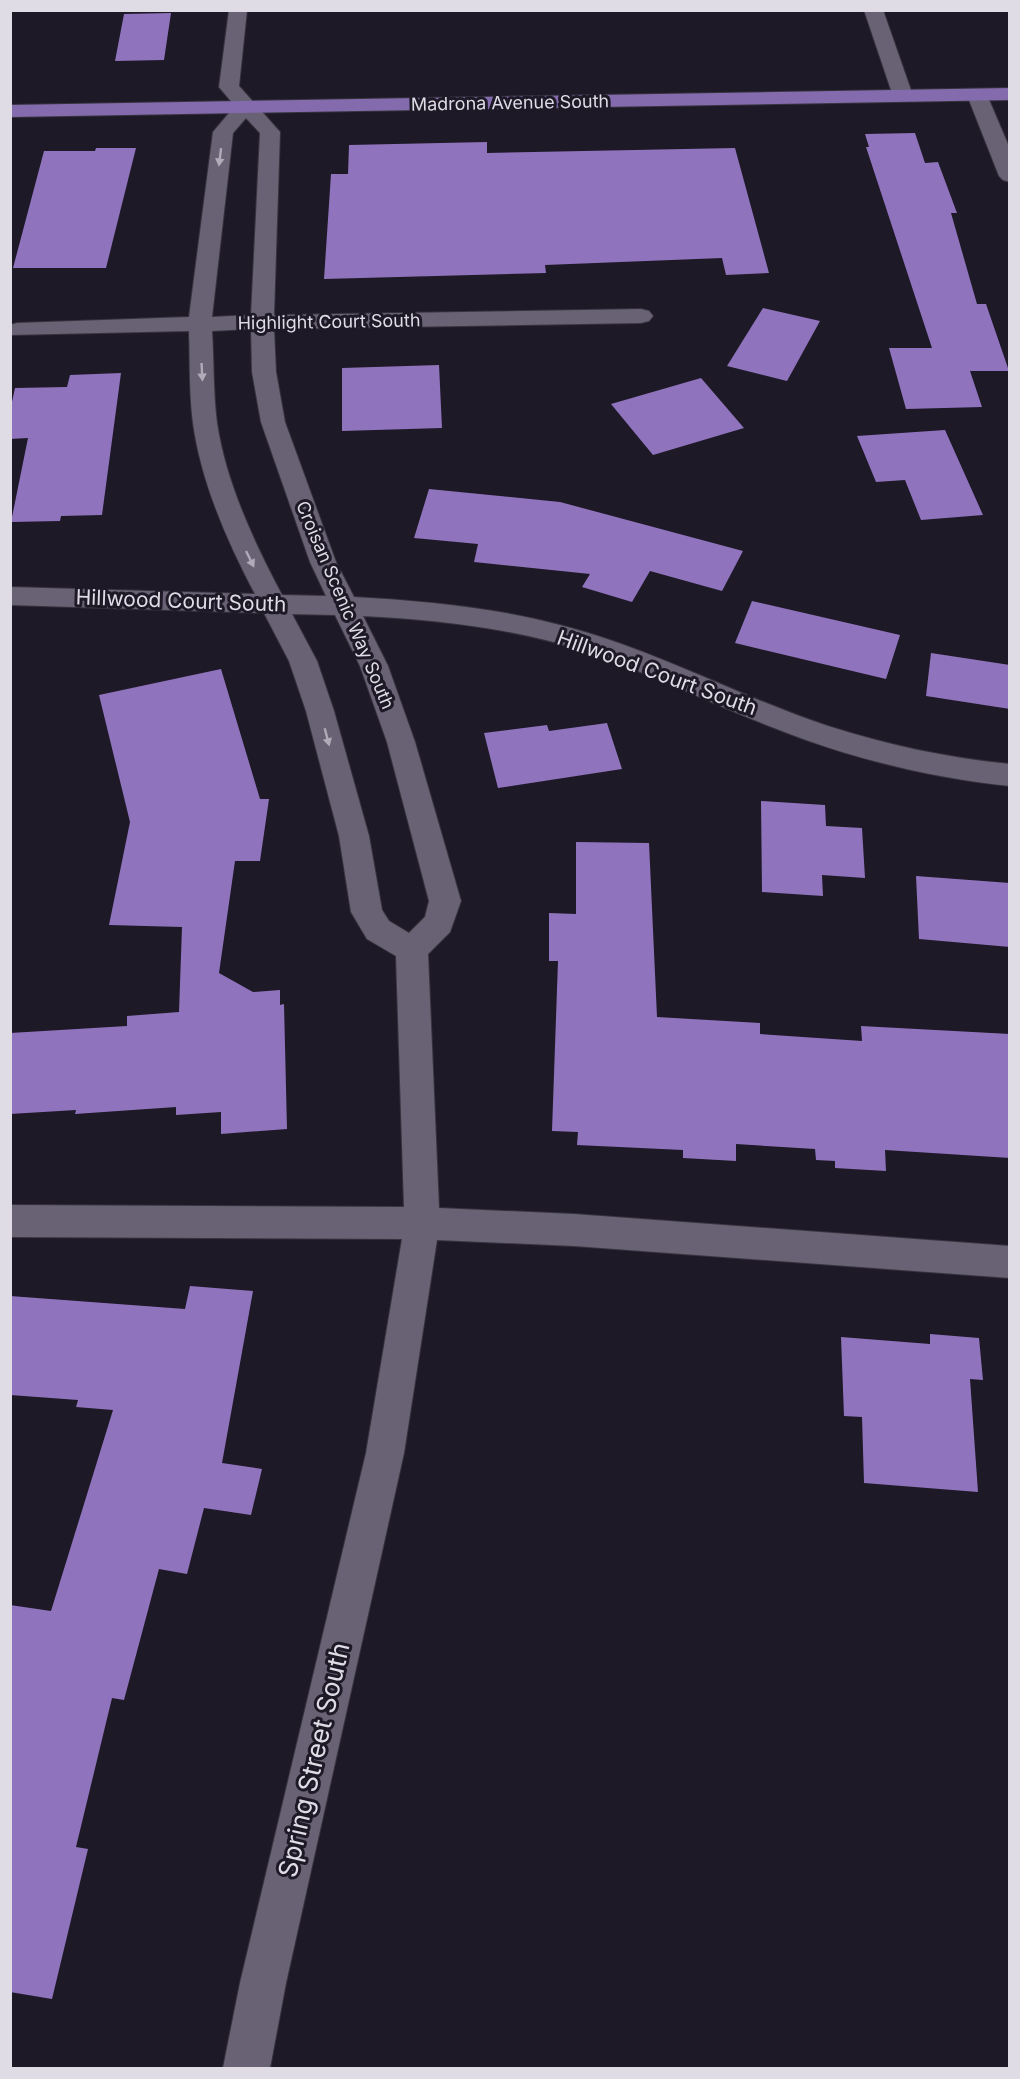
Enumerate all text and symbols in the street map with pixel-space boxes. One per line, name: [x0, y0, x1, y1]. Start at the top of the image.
street label: Madrona Avenue South: [411, 90, 609, 115]
one-way arrow: [215, 147, 224, 166]
street label: Highlight Court South: [237, 309, 421, 334]
one-way arrow: [197, 362, 207, 381]
street label: Croisan Scenic Way South: [292, 498, 399, 712]
one-way arrow: [245, 550, 255, 567]
street label: Hillwood Court South: [75, 584, 287, 617]
street label: Hillwood Court South: [554, 625, 760, 720]
one-way arrow: [323, 728, 332, 746]
street label: Spring Street South: [271, 1640, 356, 1880]

